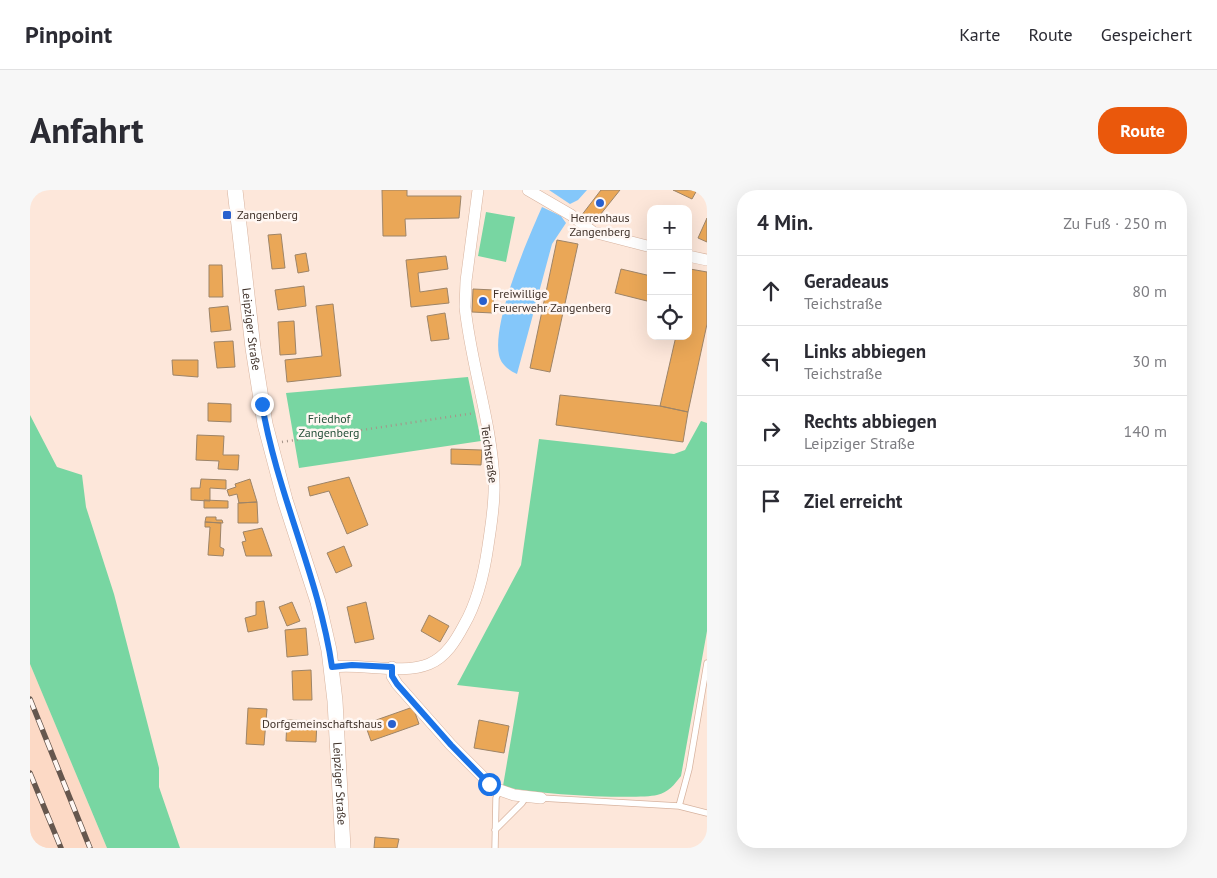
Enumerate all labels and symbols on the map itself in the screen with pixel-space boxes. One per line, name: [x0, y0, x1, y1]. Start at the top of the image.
marker: Herrenhaus Zangenberg: [594, 197, 606, 209]
place label: Zangenberg: [237, 207, 298, 222]
marker: Zangenberg: [221, 209, 233, 221]
place label: Herrenhaus Zangenberg: [570, 210, 631, 239]
place label: Freiwillige Feuerwehr Zangenberg: [493, 286, 611, 315]
street label: Leipziger Straße: [239, 287, 264, 371]
marker: Freiwillige Feuerwehr Zangenberg: [477, 295, 489, 307]
route end: [251, 393, 274, 416]
park label: Friedhof Zangenberg: [299, 411, 360, 440]
street label: Teichstraße: [478, 424, 501, 484]
place label: Dorfgemeinschaftshaus: [262, 716, 382, 731]
marker: Dorfgemeinschaftshaus: [386, 718, 398, 730]
street label: Leipziger Straße: [330, 741, 350, 826]
route start: [478, 773, 501, 796]

